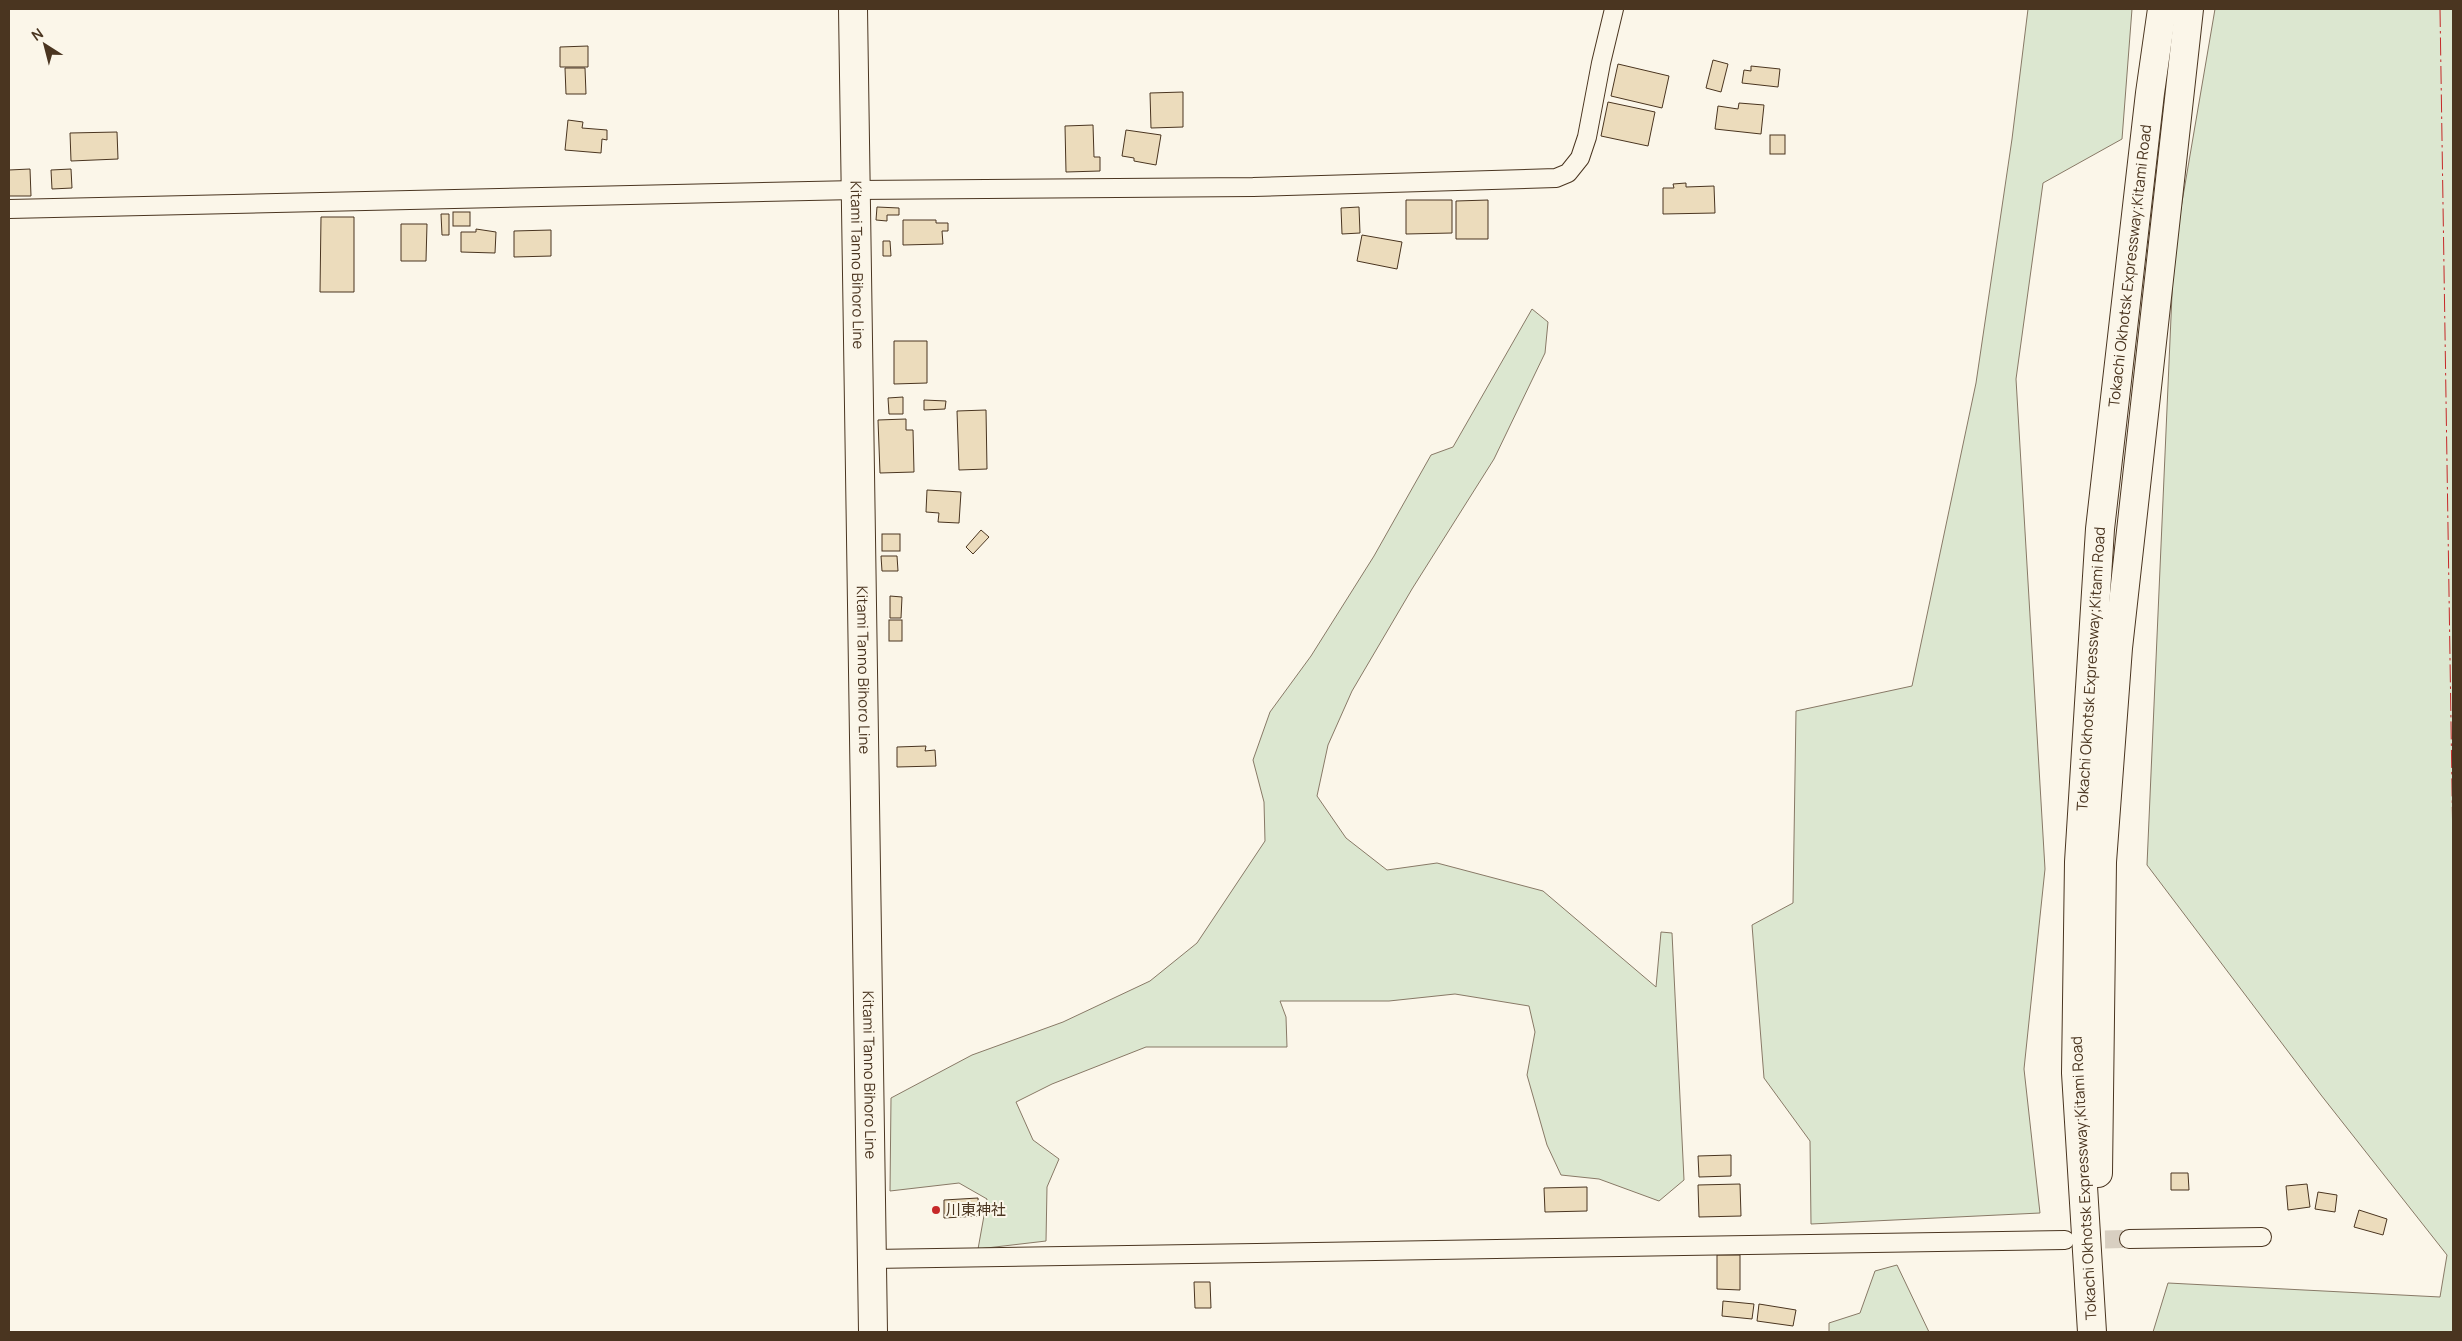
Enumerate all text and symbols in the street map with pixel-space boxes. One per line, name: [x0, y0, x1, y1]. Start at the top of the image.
north arrow: [20, 20, 70, 70]
text: N: [27, 23, 47, 45]
street label: Tokachi Okhotsk Expressway;Kitami Road: [2103, 123, 2156, 408]
street label: Kitami Tanno Bihoro Line: [846, 181, 869, 350]
street label: Tokachi Okhotsk Expressway;Kitami Road: [2071, 526, 2110, 812]
street label: Kitami Tanno Bihoro Line: [852, 586, 875, 755]
street label: Kitami Tanno Bihoro Line: [858, 990, 881, 1159]
street label: Tokachi Okhotsk Expressway;Kitami Road: [2066, 1036, 2101, 1321]
place label: 川東神社: [946, 1199, 1006, 1220]
marker: 川東神社: [930, 1204, 942, 1216]

